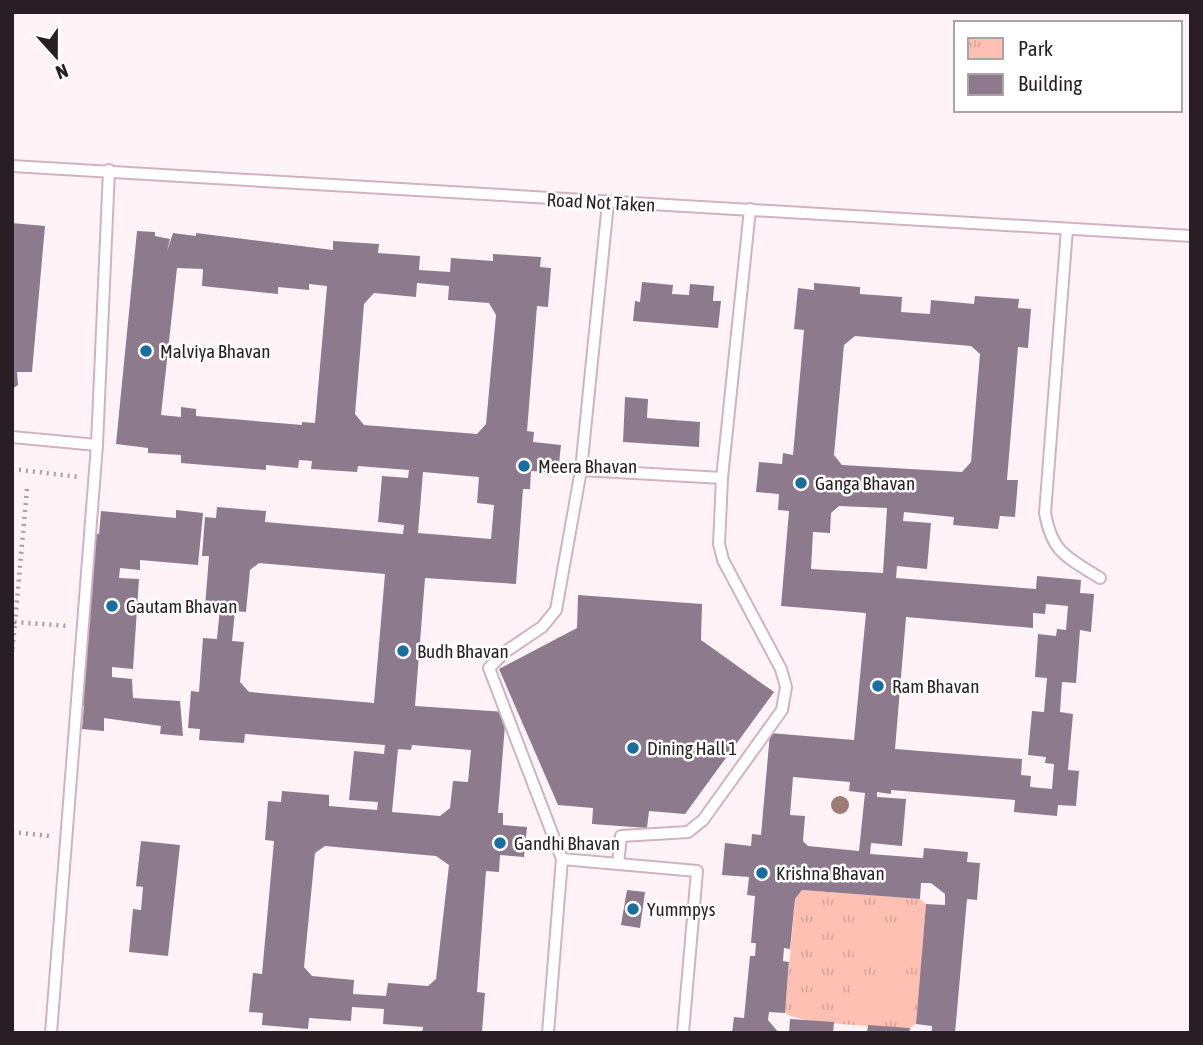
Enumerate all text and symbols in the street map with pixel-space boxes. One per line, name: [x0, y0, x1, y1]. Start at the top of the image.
north arrow: [21, 21, 91, 91]
legend: [954, 21, 1182, 112]
text: Park: [1018, 36, 1053, 60]
text: N: [53, 60, 71, 84]
text: Building: [1018, 71, 1082, 95]
street label: Road Not Taken: [546, 188, 656, 216]
place label: Malviya Bhavan: [160, 340, 270, 362]
marker: Malviya Bhavan: [138, 343, 154, 359]
place label: Meera Bhavan: [538, 455, 637, 477]
marker: Meera Bhavan: [516, 458, 532, 474]
place label: Ganga Bhavan: [815, 472, 915, 494]
marker: Ganga Bhavan: [793, 475, 809, 491]
place label: Gautam Bhavan: [126, 595, 237, 617]
marker: Gautam Bhavan: [104, 598, 120, 614]
place label: Budh Bhavan: [417, 640, 509, 662]
marker: Budh Bhavan: [395, 643, 411, 659]
place label: Ram Bhavan: [892, 675, 979, 697]
marker: Ram Bhavan: [870, 678, 886, 694]
place label: Dining Hall 1: [647, 737, 737, 759]
marker: Dining Hall 1: [625, 740, 641, 756]
place label: Gandhi Bhavan: [514, 832, 620, 854]
marker: Gandhi Bhavan: [492, 835, 508, 851]
place label: Krishna Bhavan: [776, 862, 885, 884]
marker: Krishna Bhavan: [754, 865, 770, 881]
place label: Yummpys: [647, 898, 716, 920]
marker: Yummpys: [625, 901, 641, 917]

